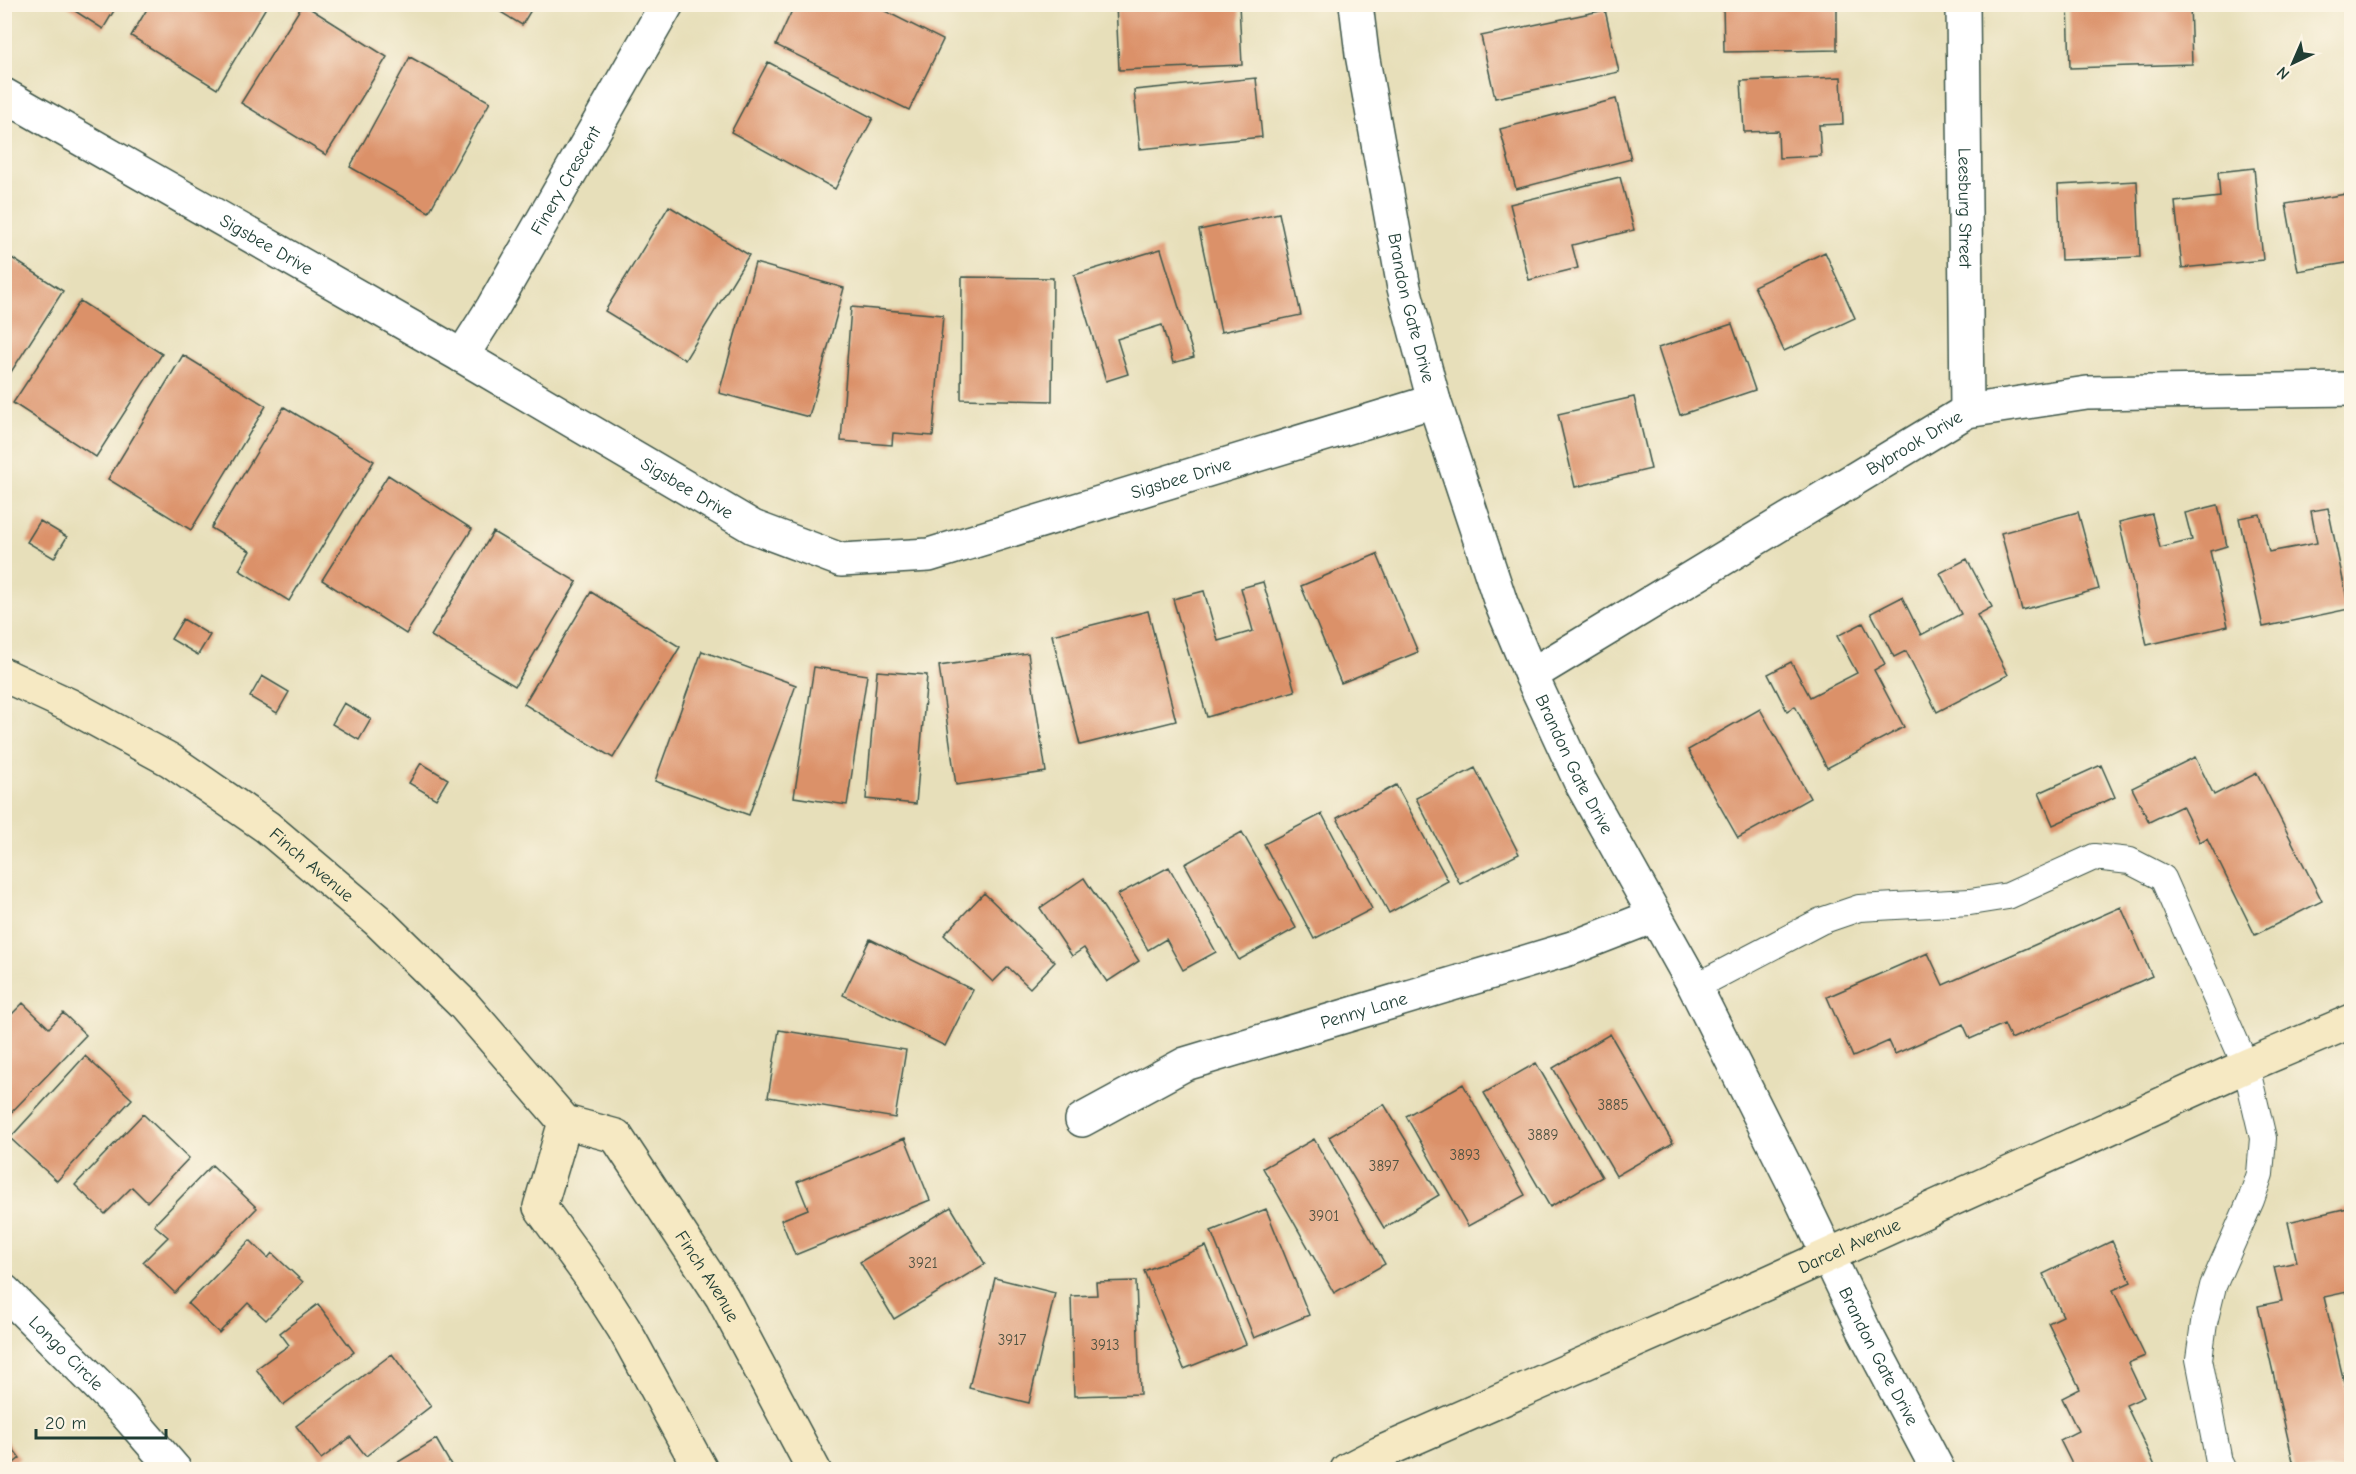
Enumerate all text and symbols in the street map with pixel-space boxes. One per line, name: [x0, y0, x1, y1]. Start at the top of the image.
north arrow: [2263, 33, 2323, 93]
text: N: [2273, 63, 2293, 83]
street label: Finery Crescent: [527, 122, 606, 239]
street label: Leesburg Street: [1953, 148, 1976, 269]
street label: Sigsbee Drive: [216, 210, 316, 280]
street label: Brandon Gate Drive: [1383, 232, 1439, 385]
street label: Bybrook Drive: [1863, 406, 1966, 480]
street label: Sigsbee Drive: [637, 453, 737, 524]
street label: Sigsbee Drive: [1128, 454, 1234, 504]
street label: Brandon Gate Drive: [1531, 691, 1617, 838]
street label: Finch Avenue: [265, 824, 358, 907]
street label: Penny Lane: [1318, 988, 1410, 1034]
house number: 3885: [1597, 1096, 1629, 1114]
house number: 3889: [1527, 1126, 1559, 1144]
house number: 3893: [1450, 1146, 1480, 1164]
house number: 3897: [1369, 1157, 1399, 1175]
house number: 3901: [1309, 1207, 1339, 1225]
street label: Darcel Avenue: [1795, 1214, 1904, 1279]
street label: Finch Avenue: [670, 1227, 743, 1326]
house number: 3921: [908, 1254, 938, 1272]
street label: Brandon Gate Drive: [1834, 1284, 1923, 1429]
street label: Longo Circle: [24, 1312, 107, 1395]
house number: 3917: [998, 1331, 1026, 1349]
house number: 3913: [1090, 1336, 1120, 1354]
scale bar: [36, 1402, 166, 1440]
text: 20 m: [45, 1413, 86, 1434]

